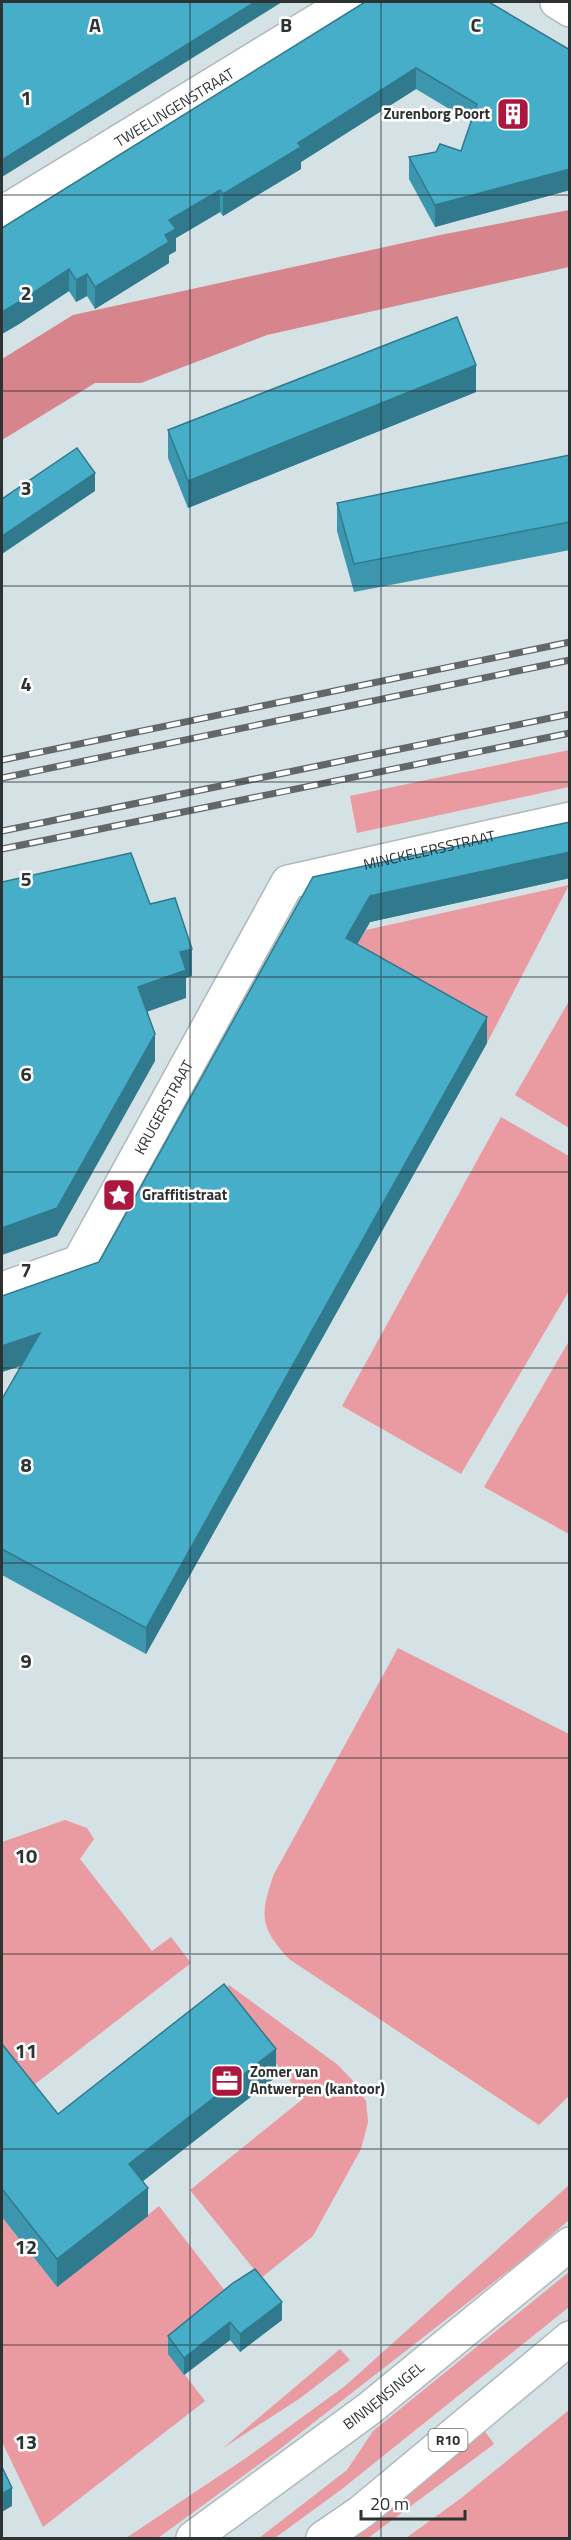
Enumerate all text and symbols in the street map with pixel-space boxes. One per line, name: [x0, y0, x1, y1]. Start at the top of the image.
text: A: [89, 9, 101, 40]
text: B: [280, 9, 292, 40]
text: C: [471, 9, 482, 40]
street label: TWEELINGENSTRAAT: [110, 62, 239, 153]
text: 1: [20, 82, 32, 113]
building icon: Zurenborg Poort: [495, 96, 531, 132]
place label: Zurenborg Poort: [383, 102, 491, 125]
text: 2: [20, 277, 32, 308]
text: 3: [20, 472, 32, 503]
text: 4: [20, 668, 32, 699]
street label: MINCKELERSSTRAAT: [361, 824, 497, 876]
text: 5: [20, 863, 32, 894]
street label: KRUGERSTRAAT: [128, 1056, 199, 1159]
text: 6: [20, 1058, 32, 1089]
place icon: Graffitistraat: [101, 1177, 137, 1213]
place label: Graffitistraat: [142, 1183, 228, 1206]
text: 7: [20, 1254, 32, 1285]
text: 8: [20, 1449, 32, 1480]
text: 9: [20, 1645, 32, 1676]
text: 10: [15, 1840, 37, 1871]
text: 11: [15, 2035, 37, 2066]
place label: Zomer van Antwerpen (kantoor): [250, 2060, 385, 2100]
office icon: Zomer van Antwerpen (kantoor): [209, 2063, 245, 2099]
text: 12: [15, 2231, 37, 2262]
street label: BINNENSINGEL: [338, 2356, 429, 2435]
text: 13: [15, 2426, 37, 2457]
road number: R10: [428, 2429, 468, 2451]
scale bar: [361, 2483, 464, 2521]
text: 20 m: [370, 2490, 409, 2517]

